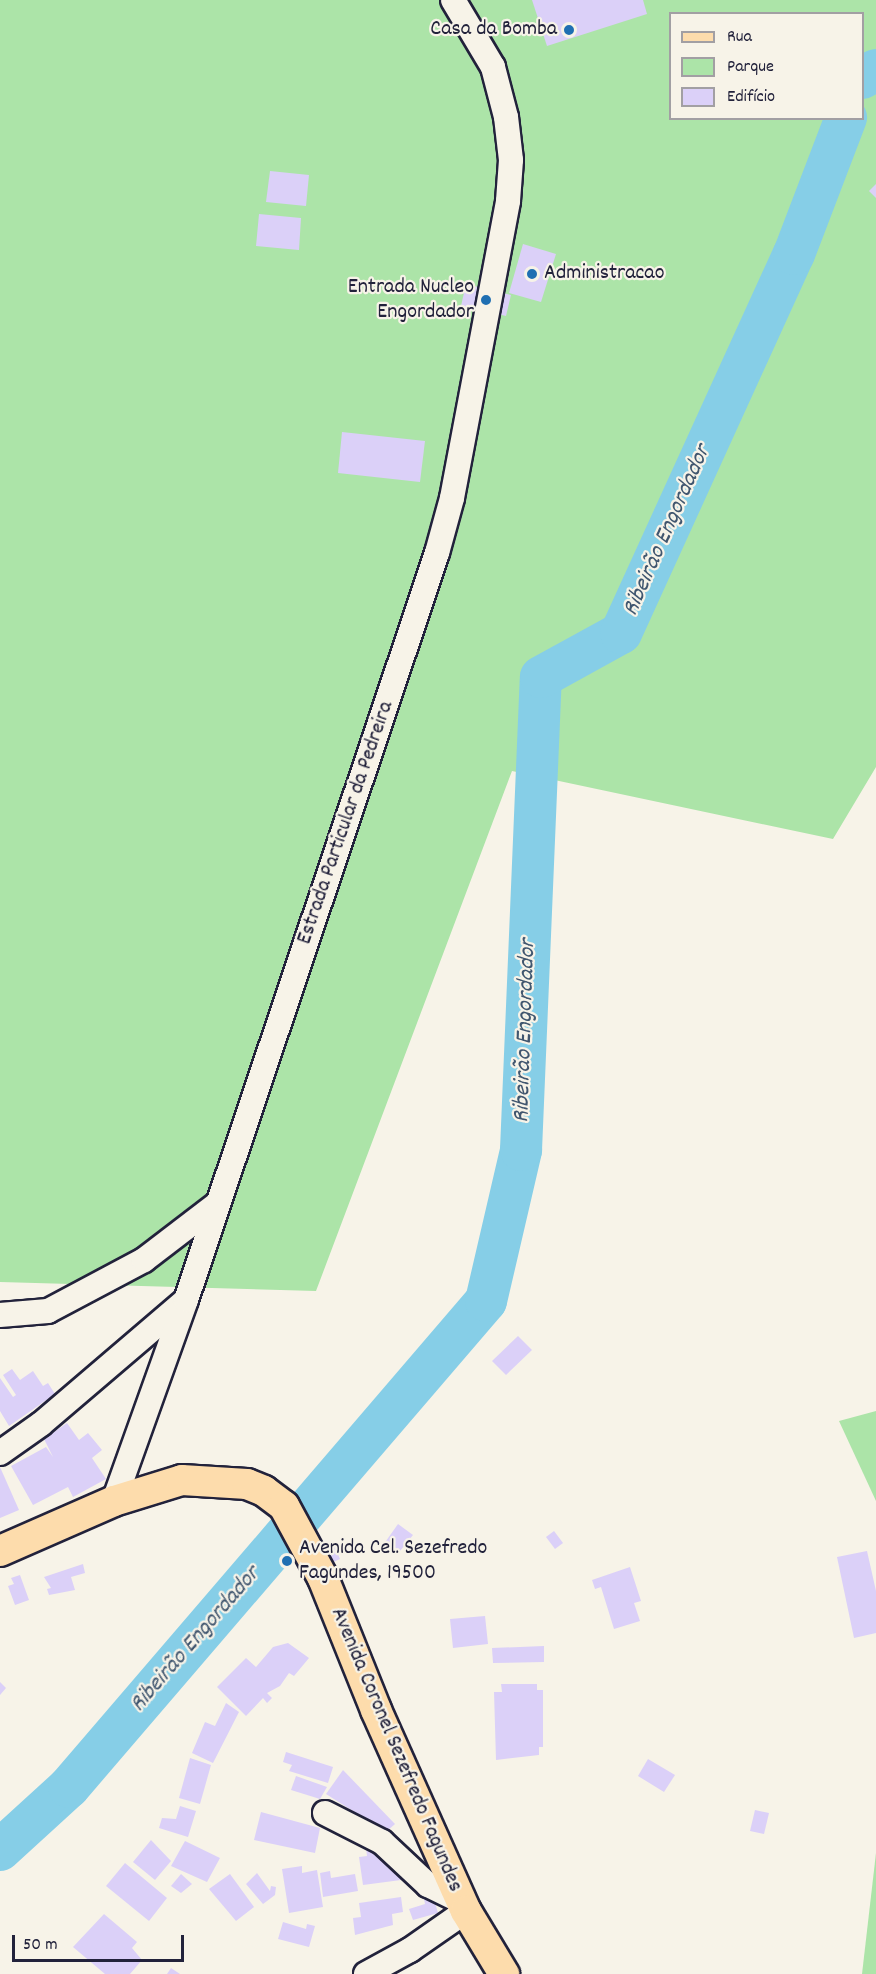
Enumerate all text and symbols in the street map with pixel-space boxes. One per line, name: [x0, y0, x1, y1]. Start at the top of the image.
legend: [669, 12, 864, 120]
place label: Casa da Bomba: [430, 17, 557, 43]
marker: Casa da Bomba: [562, 23, 576, 37]
text: Rua: [727, 25, 752, 50]
text: Parque: [727, 55, 774, 80]
text: Edifício: [727, 85, 775, 110]
place label: Administracao: [544, 261, 664, 287]
marker: Administracao: [525, 267, 539, 281]
place label: Entrada Nucleo Engordador: [348, 274, 474, 326]
marker: Entrada Nucleo Engordador: [479, 293, 493, 307]
water label: Ribeirão Engordador: [617, 441, 719, 621]
street label: Estrada Particular da Pedreira: [292, 698, 400, 948]
water label: Ribeirão Engordador: [508, 939, 544, 1123]
place label: Avenida Cel. Sezefredo Fagundes, 19500: [299, 1535, 487, 1586]
marker: Avenida Cel. Sezefredo Fagundes, 19500: [280, 1554, 294, 1568]
water label: Ribeirão Engordador: [125, 1561, 267, 1719]
street label: Avenida Coronel Sezefredo Fagundes: [324, 1604, 468, 1896]
scale bar: [15, 1923, 188, 1961]
text: 50 m: [23, 1933, 58, 1958]

